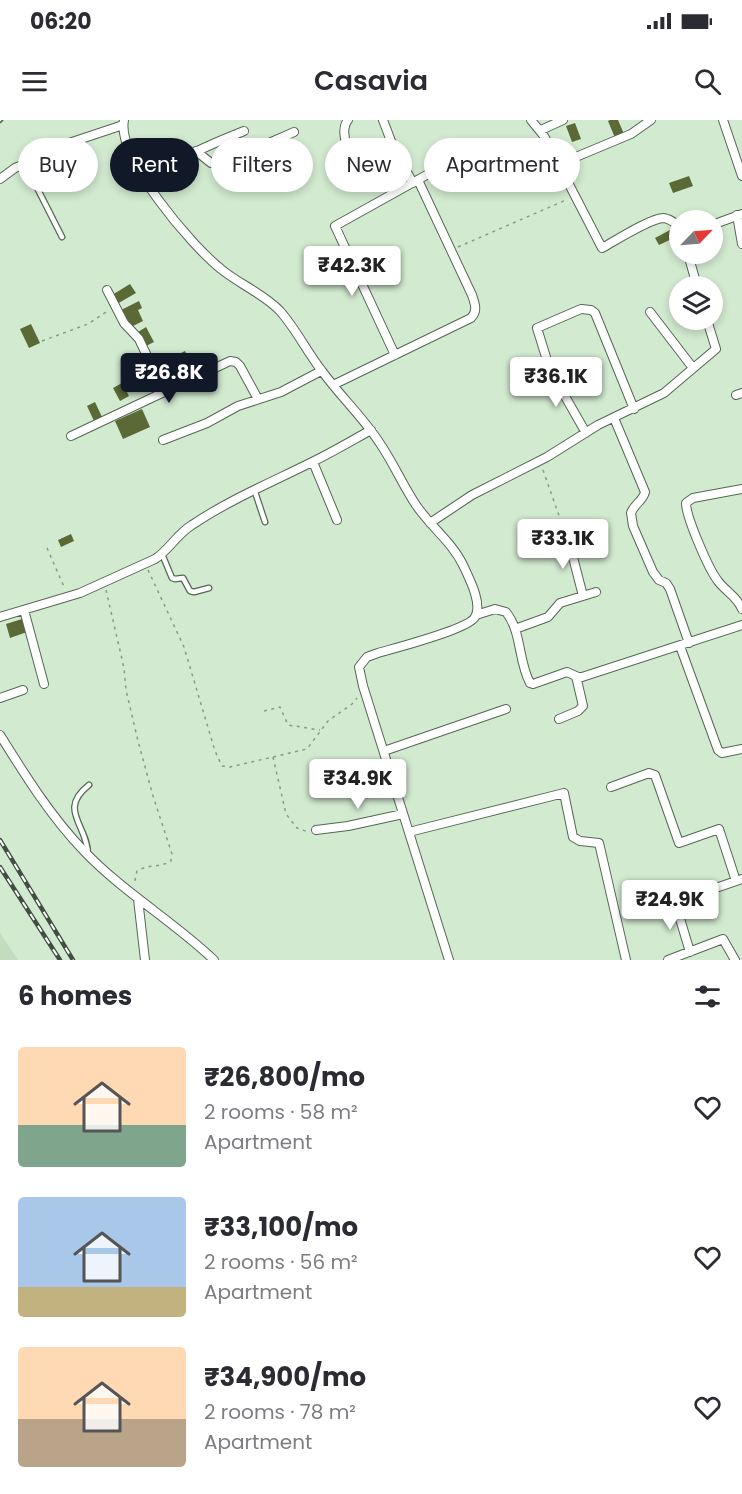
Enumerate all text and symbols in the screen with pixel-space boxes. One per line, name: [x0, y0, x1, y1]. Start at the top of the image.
text: 06:20: [30, 6, 92, 37]
text: Casavia: [314, 62, 428, 99]
icon: menu: [18, 65, 51, 98]
icon: search: [691, 65, 724, 98]
chip: Buy: [18, 138, 98, 192]
chip: Rent: [110, 138, 199, 192]
chip: Filters: [211, 138, 313, 192]
chip: New: [325, 138, 412, 192]
chip: Apartment: [424, 138, 580, 192]
north arrow: [669, 210, 723, 264]
map controls: [669, 210, 723, 330]
pin: ₹42.3K: [303, 246, 401, 297]
text: ₹42.3K: [318, 251, 386, 279]
button: layers: [669, 276, 723, 330]
pin: ₹26.8K: [120, 353, 218, 404]
pin: ₹36.1K: [507, 357, 605, 408]
text: ₹26.8K: [135, 358, 203, 386]
text: ₹36.1K: [524, 362, 588, 390]
pin: ₹33.1K: [514, 519, 612, 570]
text: ₹33.1K: [531, 524, 595, 552]
pin: ₹34.9K: [309, 759, 407, 810]
text: ₹34.9K: [323, 764, 393, 792]
pin: ₹24.9K: [621, 880, 719, 931]
text: ₹24.9K: [636, 885, 704, 913]
text: 6 homes: [18, 978, 132, 1014]
icon: filters: [691, 980, 724, 1013]
text: ₹26,800/mo: [204, 1059, 365, 1095]
icon: home: [66, 1071, 138, 1143]
icon: heart: [691, 1091, 724, 1124]
text: 2 rooms · 58 m²: [204, 1098, 358, 1126]
text: Apartment: [204, 1128, 312, 1156]
text: ₹33,100/mo: [204, 1209, 358, 1245]
icon: home: [66, 1221, 138, 1293]
icon: heart: [691, 1241, 724, 1274]
text: 2 rooms · 56 m²: [204, 1248, 358, 1276]
text: Apartment: [204, 1278, 312, 1306]
text: ₹34,900/mo: [204, 1359, 366, 1395]
icon: home: [66, 1371, 138, 1443]
icon: heart: [691, 1391, 724, 1424]
text: 2 rooms · 78 m²: [204, 1398, 356, 1426]
text: Apartment: [204, 1428, 312, 1456]

